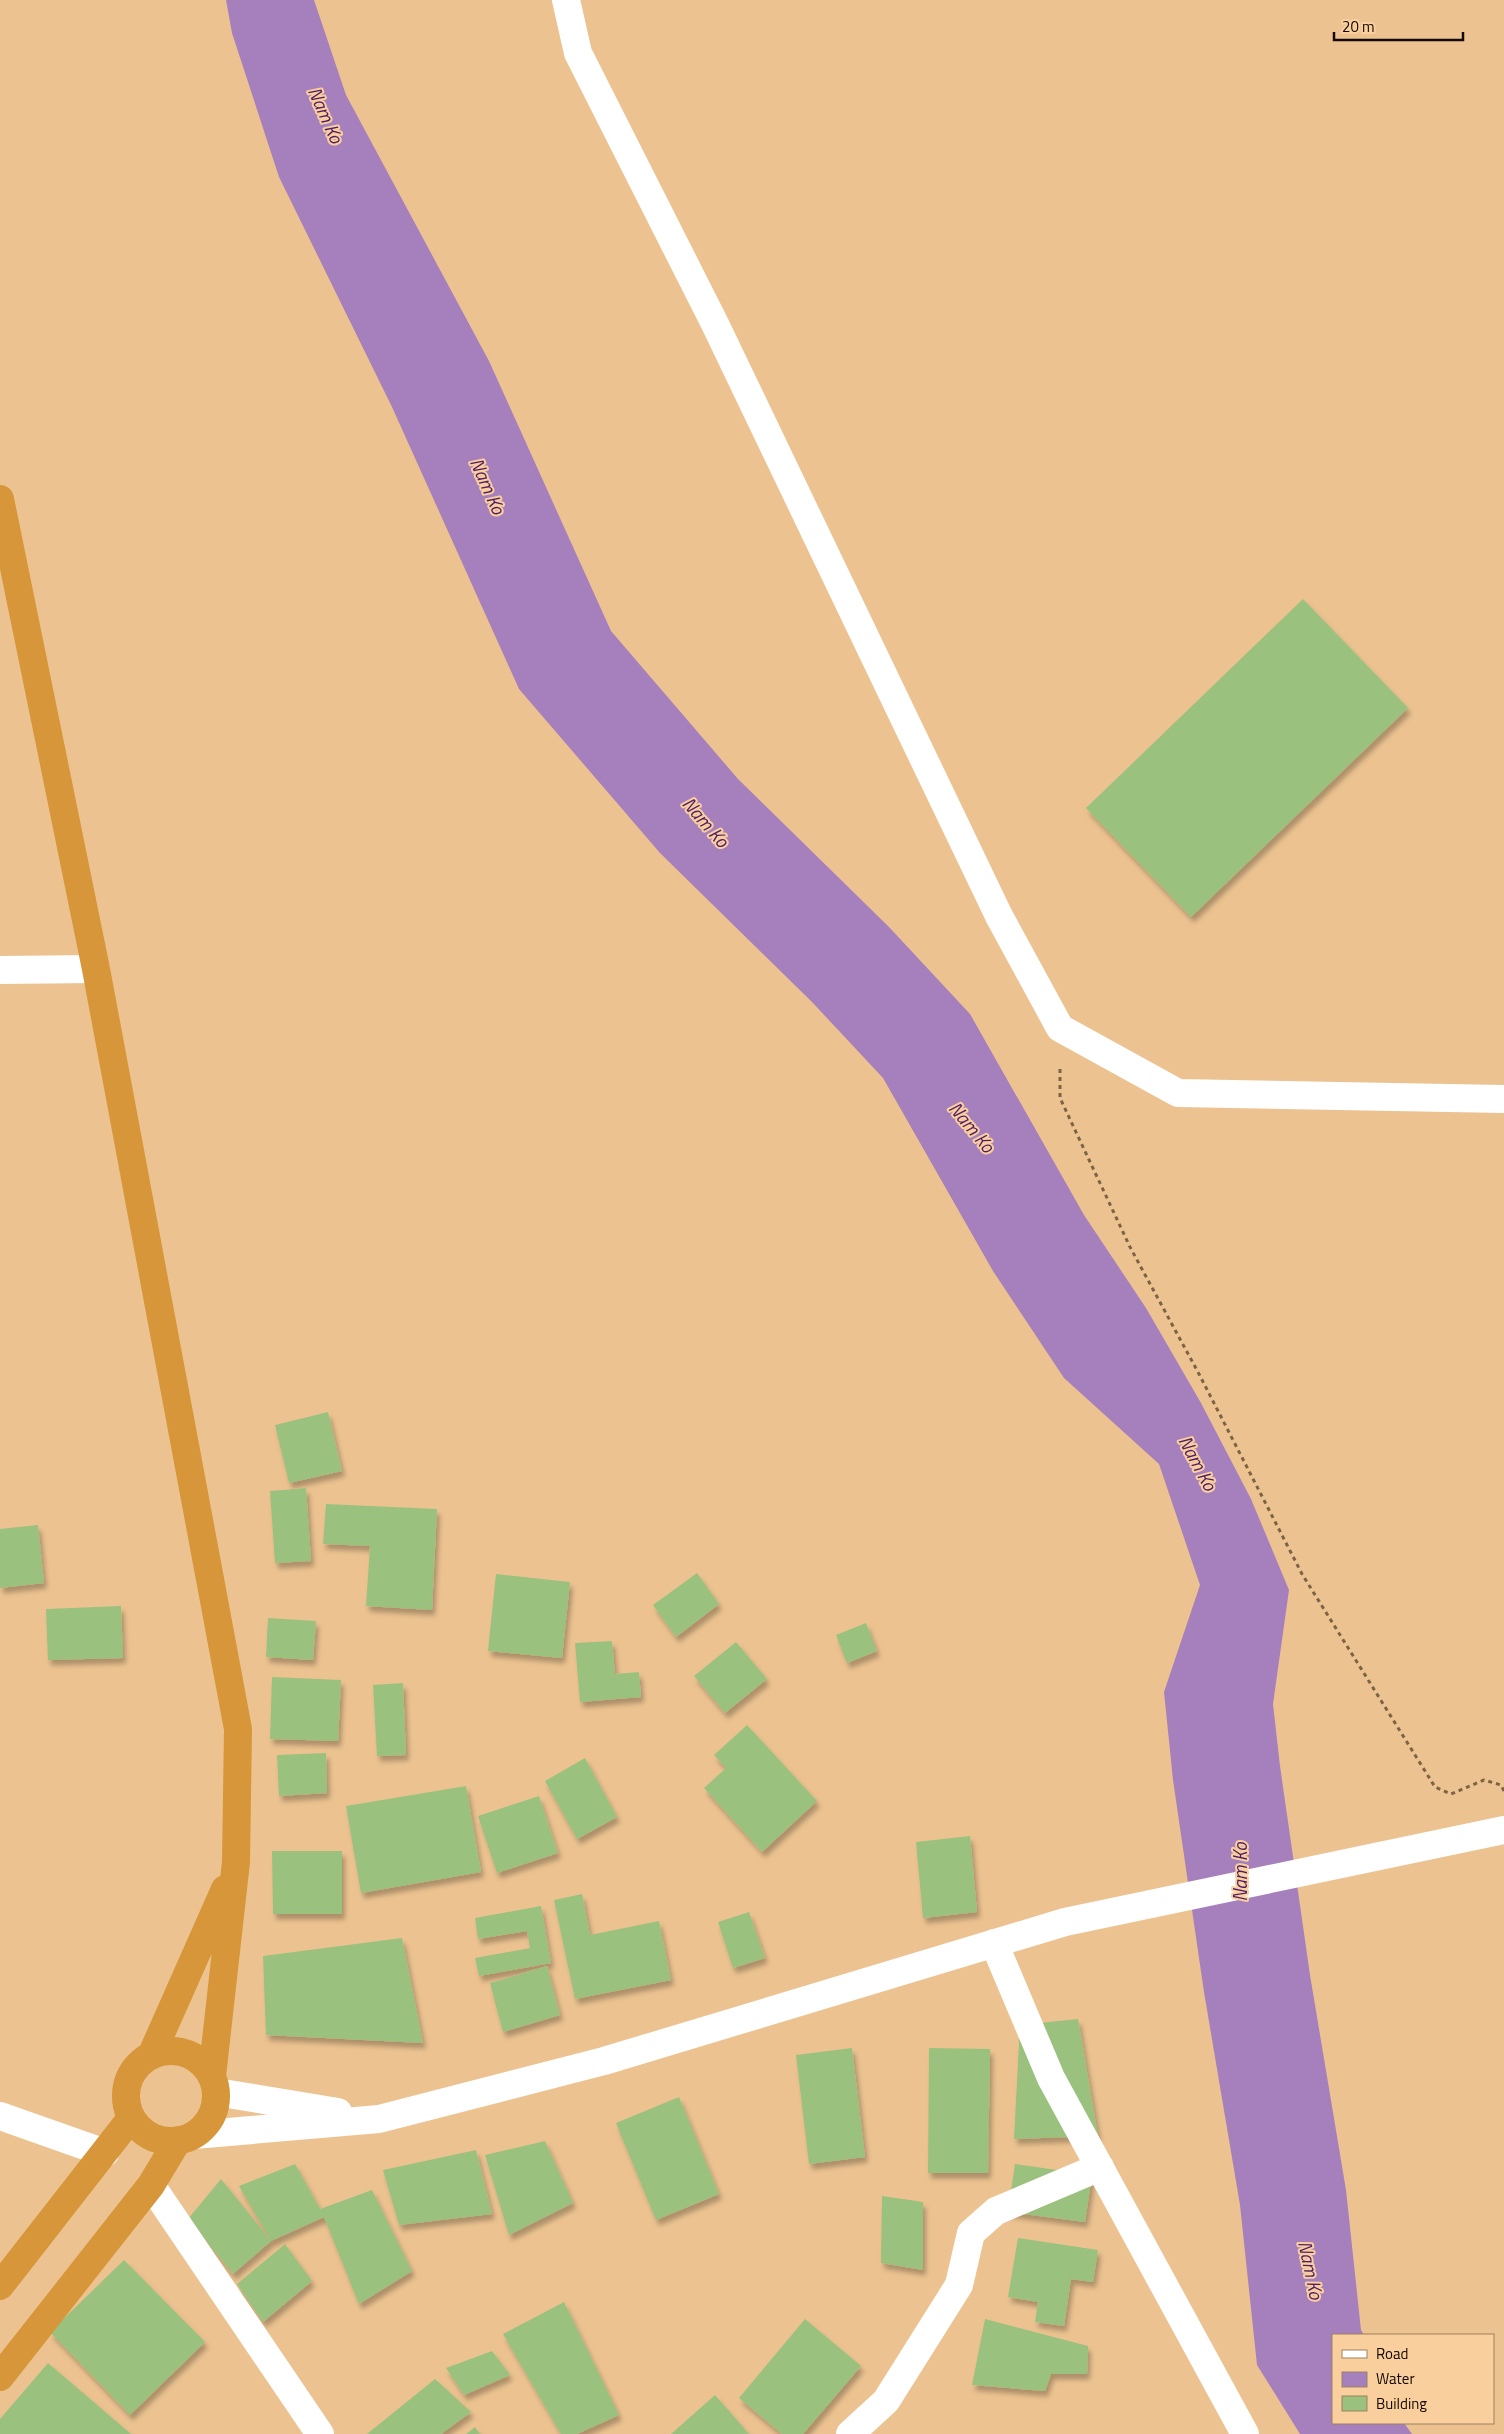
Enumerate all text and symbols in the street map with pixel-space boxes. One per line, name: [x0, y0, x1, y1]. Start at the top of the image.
scale bar: [1334, 10, 1463, 42]
text: 20 m: [1342, 15, 1375, 38]
water label: Nam Ko: [301, 82, 352, 148]
water label: Nam Ko: [463, 453, 514, 519]
water label: Nam Ko: [676, 790, 737, 854]
water label: Nam Ko: [942, 1095, 1003, 1159]
water label: Nam Ko: [1172, 1430, 1225, 1496]
water label: Nam Ko: [1225, 1842, 1254, 1902]
water label: Nam Ko: [1291, 2238, 1332, 2302]
legend: [1332, 2334, 1494, 2424]
text: Road: [1376, 2342, 1408, 2365]
text: Water: [1376, 2367, 1415, 2390]
text: Building: [1376, 2392, 1427, 2415]

